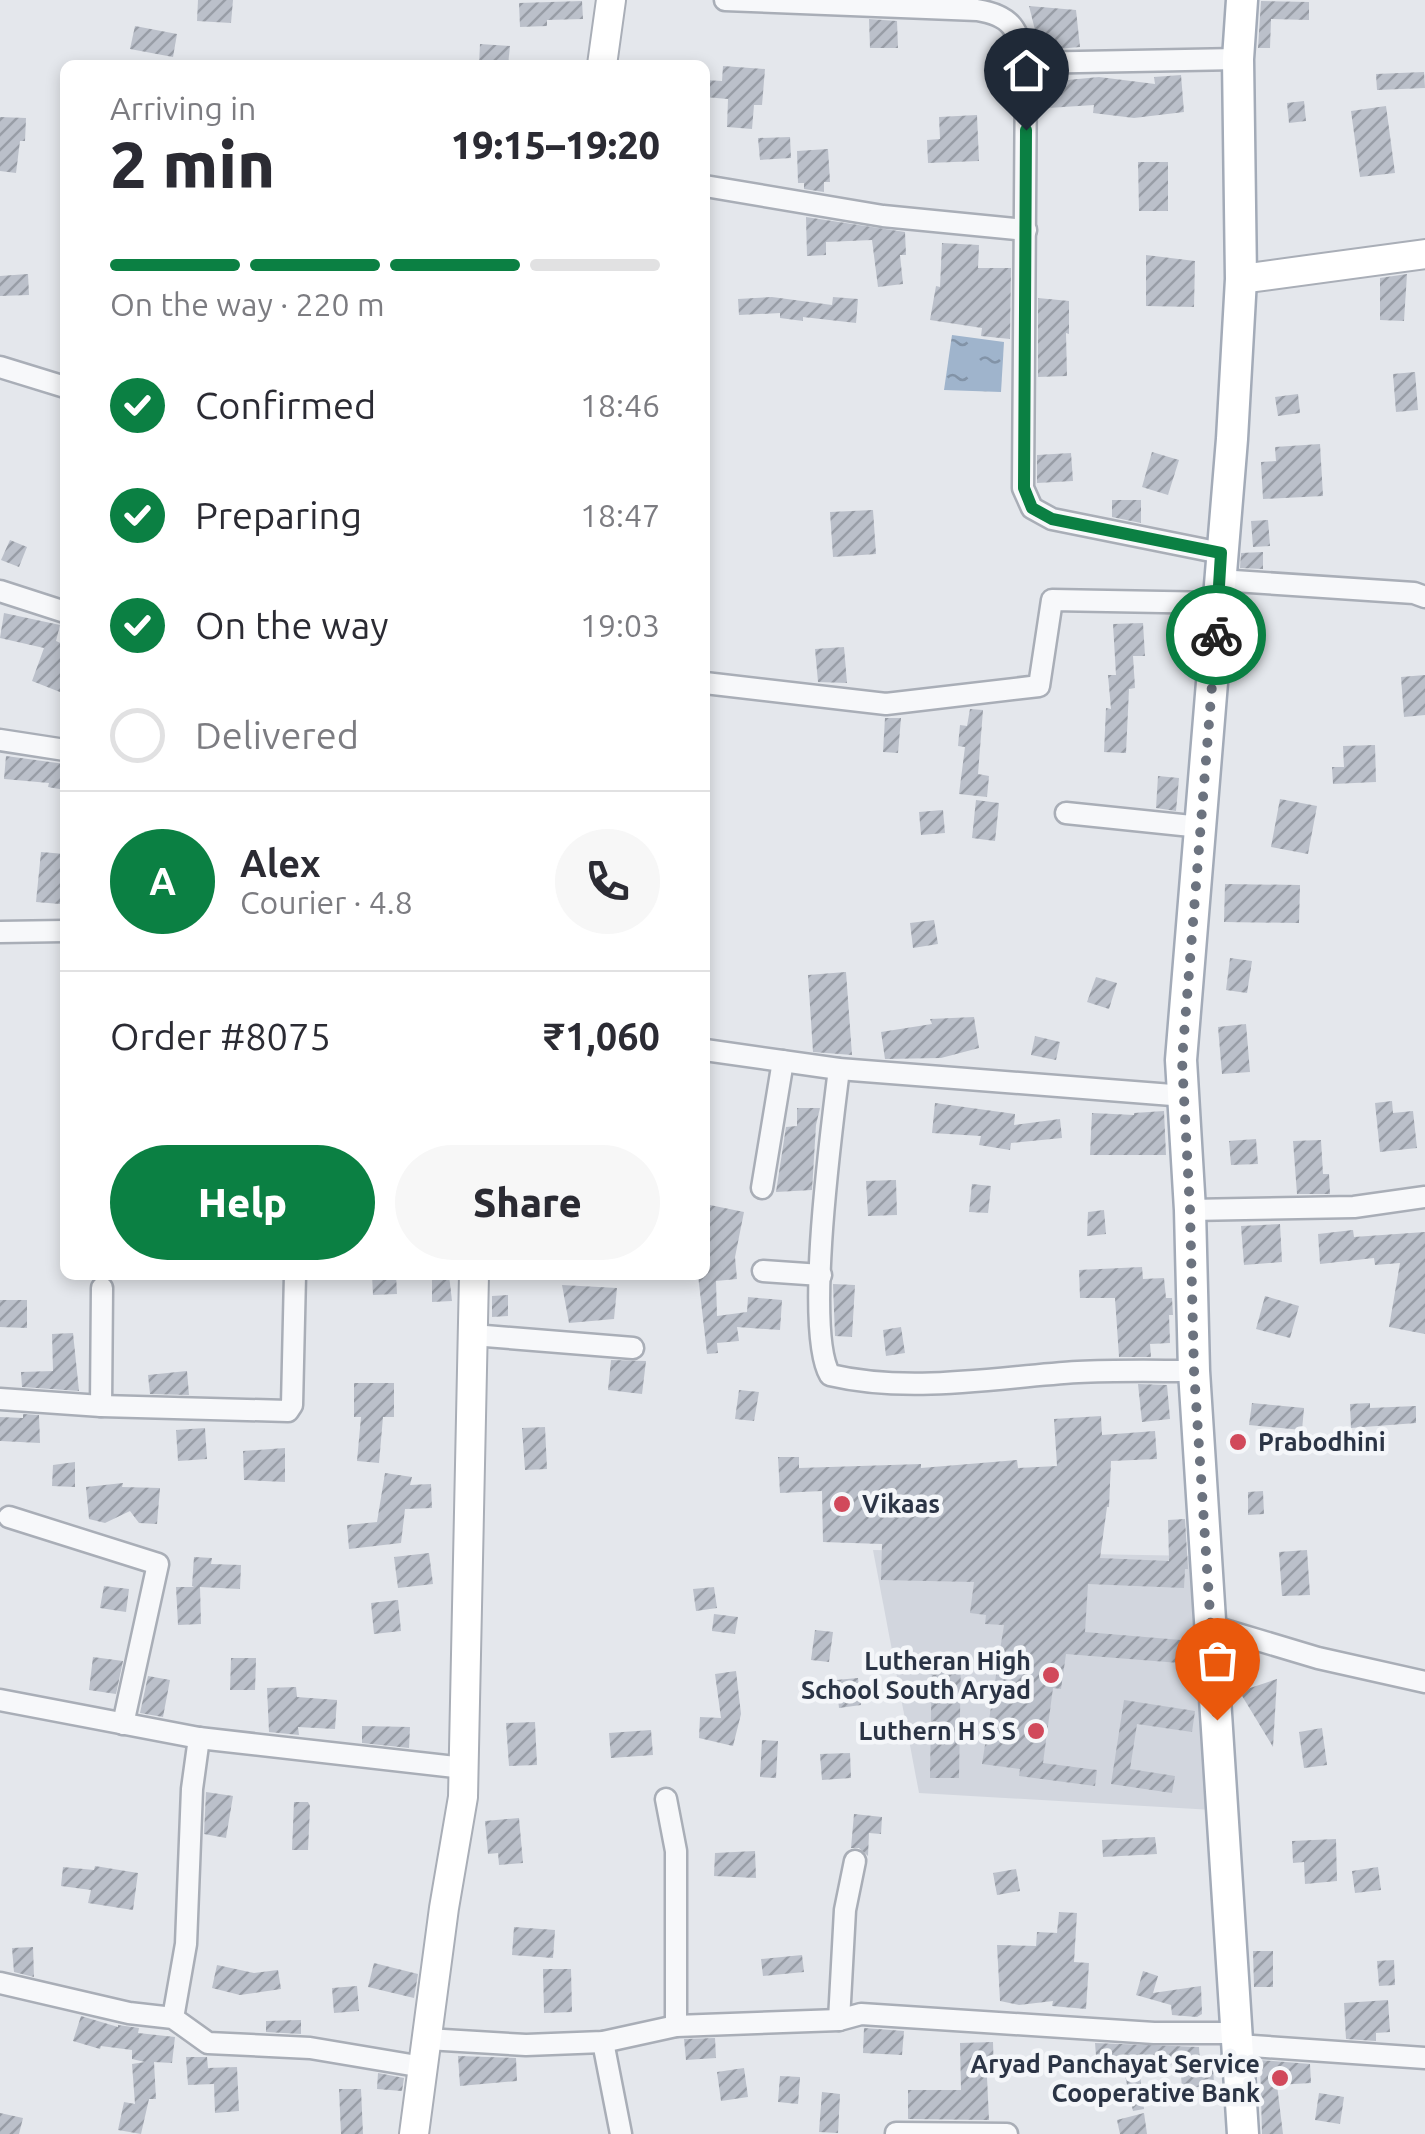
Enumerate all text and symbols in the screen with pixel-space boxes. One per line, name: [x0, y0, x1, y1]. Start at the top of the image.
pin: [984, 28, 1069, 131]
icon: home: [999, 43, 1054, 98]
text: Arriving in: [110, 90, 256, 126]
text: 19:15–19:20: [451, 124, 660, 166]
text: 2 min: [110, 127, 275, 200]
text: On the way · 220 m: [110, 286, 385, 322]
icon: check: [110, 378, 165, 433]
text: Confirmed: [195, 384, 376, 426]
text: 18:46: [580, 387, 660, 423]
icon: check: [110, 488, 165, 543]
text: Preparing: [195, 494, 362, 536]
text: 18:47: [580, 497, 660, 533]
courier: [1166, 585, 1266, 685]
icon: check: [110, 598, 165, 653]
text: On the way: [195, 604, 388, 646]
text: 19:03: [580, 607, 660, 643]
icon: bike: [1189, 608, 1244, 663]
text: Delivered: [195, 714, 359, 756]
button: phone: [555, 829, 660, 934]
text: Alex: [240, 842, 321, 884]
text: A: [149, 860, 176, 902]
text: Courier · 4.8: [240, 884, 413, 920]
text: Order #8075: [110, 1015, 331, 1057]
text: ₹1,060: [543, 1015, 660, 1057]
button: Help: [110, 1145, 375, 1260]
button: Share: [395, 1145, 660, 1260]
place label: Prabodhini: [1258, 1428, 1386, 1456]
marker: Prabodhini: [1227, 1431, 1249, 1453]
place label: Vikaas: [862, 1490, 940, 1518]
marker: Vikaas: [831, 1493, 853, 1515]
pin: [1175, 1618, 1260, 1721]
icon: bag: [1190, 1633, 1245, 1688]
place label: Lutheran High School South Aryad: [801, 1647, 1031, 1704]
marker: Lutheran High School South Aryad: [1040, 1664, 1062, 1686]
place label: Luthern H S S: [859, 1717, 1016, 1745]
marker: Luthern H S S: [1025, 1720, 1047, 1742]
place label: Aryad Panchayat Service Cooperative Bank: [971, 2050, 1260, 2107]
marker: Aryad Panchayat Service Cooperative Bank: [1269, 2067, 1291, 2089]

